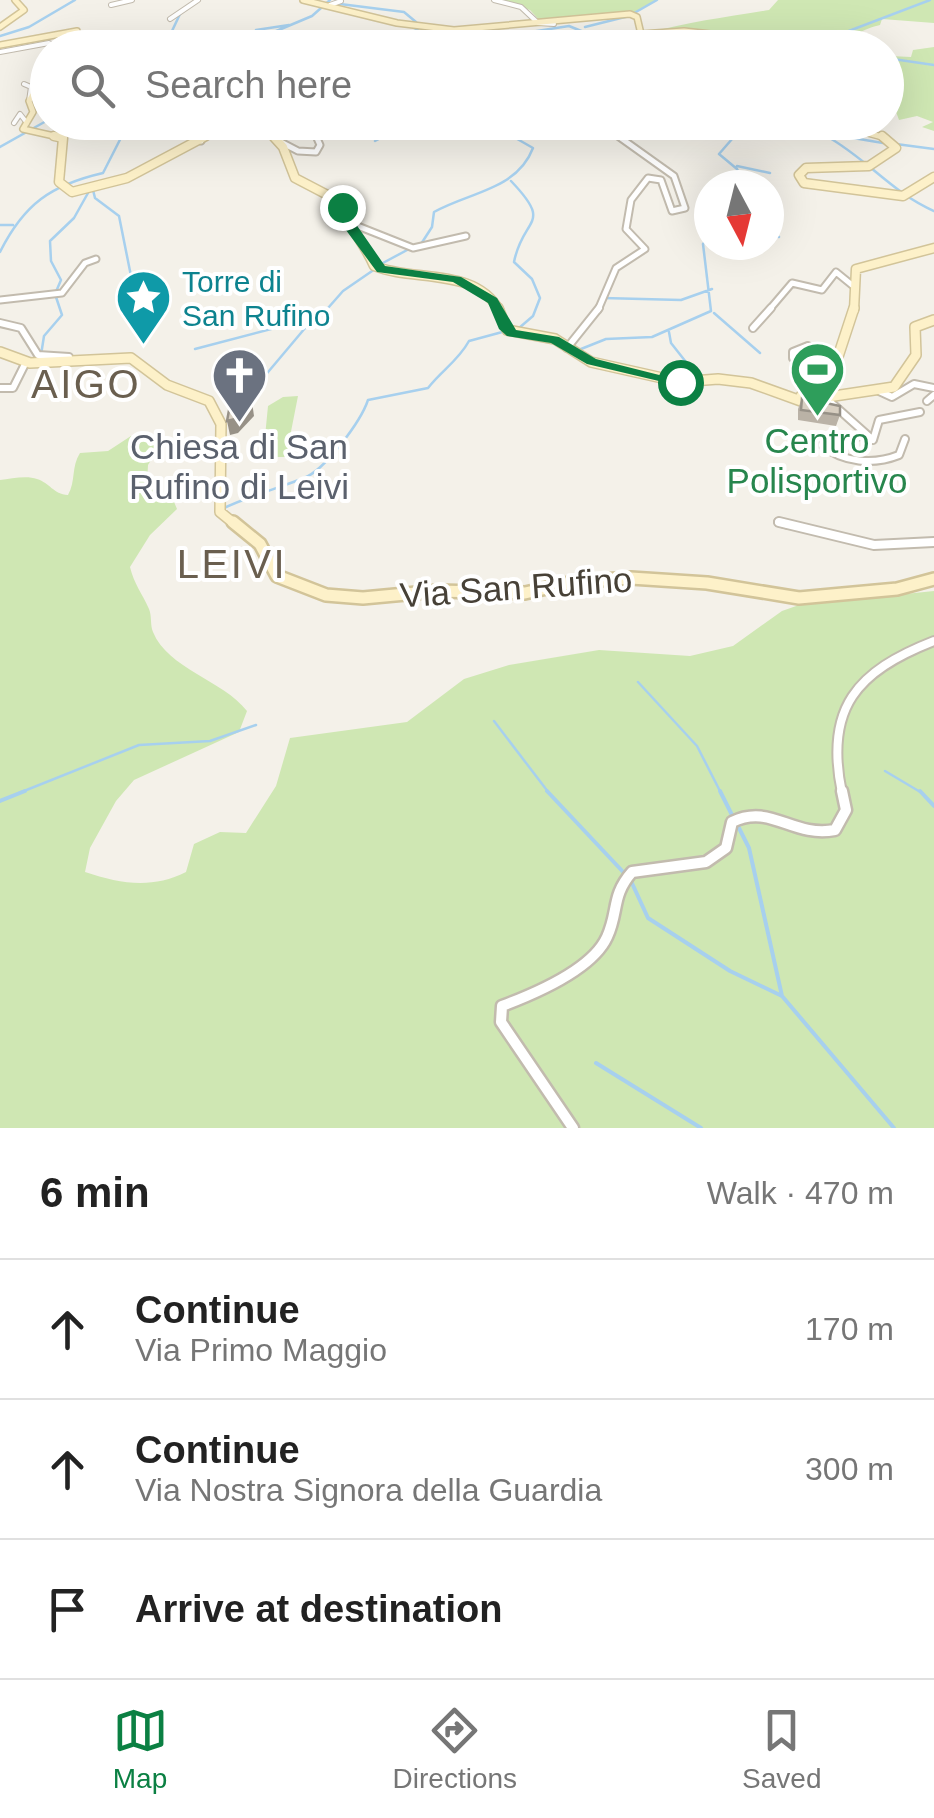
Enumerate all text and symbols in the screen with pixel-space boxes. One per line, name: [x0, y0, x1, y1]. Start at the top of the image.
search box: [30, 30, 904, 140]
icon: search: [65, 58, 120, 113]
text: Search here: [145, 64, 352, 106]
north arrow: [694, 170, 784, 260]
route end: [320, 185, 366, 231]
place label: Torre di San Rufino: [182, 265, 330, 332]
place icon: Torre di San Rufino: [113, 268, 173, 347]
sports icon: Centro Polisportivo: [787, 339, 847, 418]
church icon: Chiesa di San Rufino di Leivi: [209, 345, 269, 424]
route start: [658, 360, 704, 406]
district label: AIGO: [31, 362, 141, 406]
place label: Centro Polisportivo: [727, 421, 907, 500]
place label: Chiesa di San Rufino di Leivi: [129, 427, 349, 506]
district label: LEIVI: [177, 542, 287, 586]
street label: Via San Rufino: [398, 559, 634, 615]
text: 6 min: [40, 1169, 150, 1216]
text: Walk · 470 m: [707, 1175, 894, 1211]
text: Continue: [135, 1289, 300, 1331]
icon: ahead: [40, 1302, 95, 1357]
text: 170 m: [805, 1311, 894, 1347]
text: Via Primo Maggio: [135, 1332, 387, 1368]
text: Continue: [135, 1429, 300, 1471]
icon: ahead: [40, 1442, 95, 1497]
text: 300 m: [805, 1451, 894, 1487]
text: Via Nostra Signora della Guardia: [135, 1472, 602, 1508]
icon: arrive: [40, 1582, 95, 1637]
text: Arrive at destination: [135, 1588, 502, 1630]
tab: Map: [113, 1703, 168, 1795]
tab: Directions: [393, 1703, 517, 1795]
tab: Saved: [742, 1703, 821, 1795]

